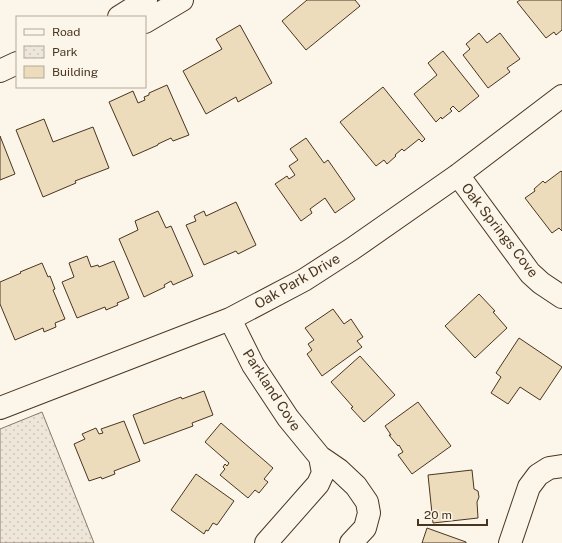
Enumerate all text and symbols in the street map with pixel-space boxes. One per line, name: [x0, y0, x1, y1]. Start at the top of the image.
legend: [16, 16, 146, 88]
text: Road: [52, 25, 80, 39]
text: Park: [52, 45, 78, 59]
text: Building: [52, 65, 98, 79]
street label: Oak Springs Cove: [458, 180, 542, 280]
street label: Oak Park Drive: [251, 250, 343, 312]
street label: Parkland Cove: [240, 346, 304, 434]
scale bar: [418, 501, 487, 527]
text: 20 m: [424, 508, 452, 522]

